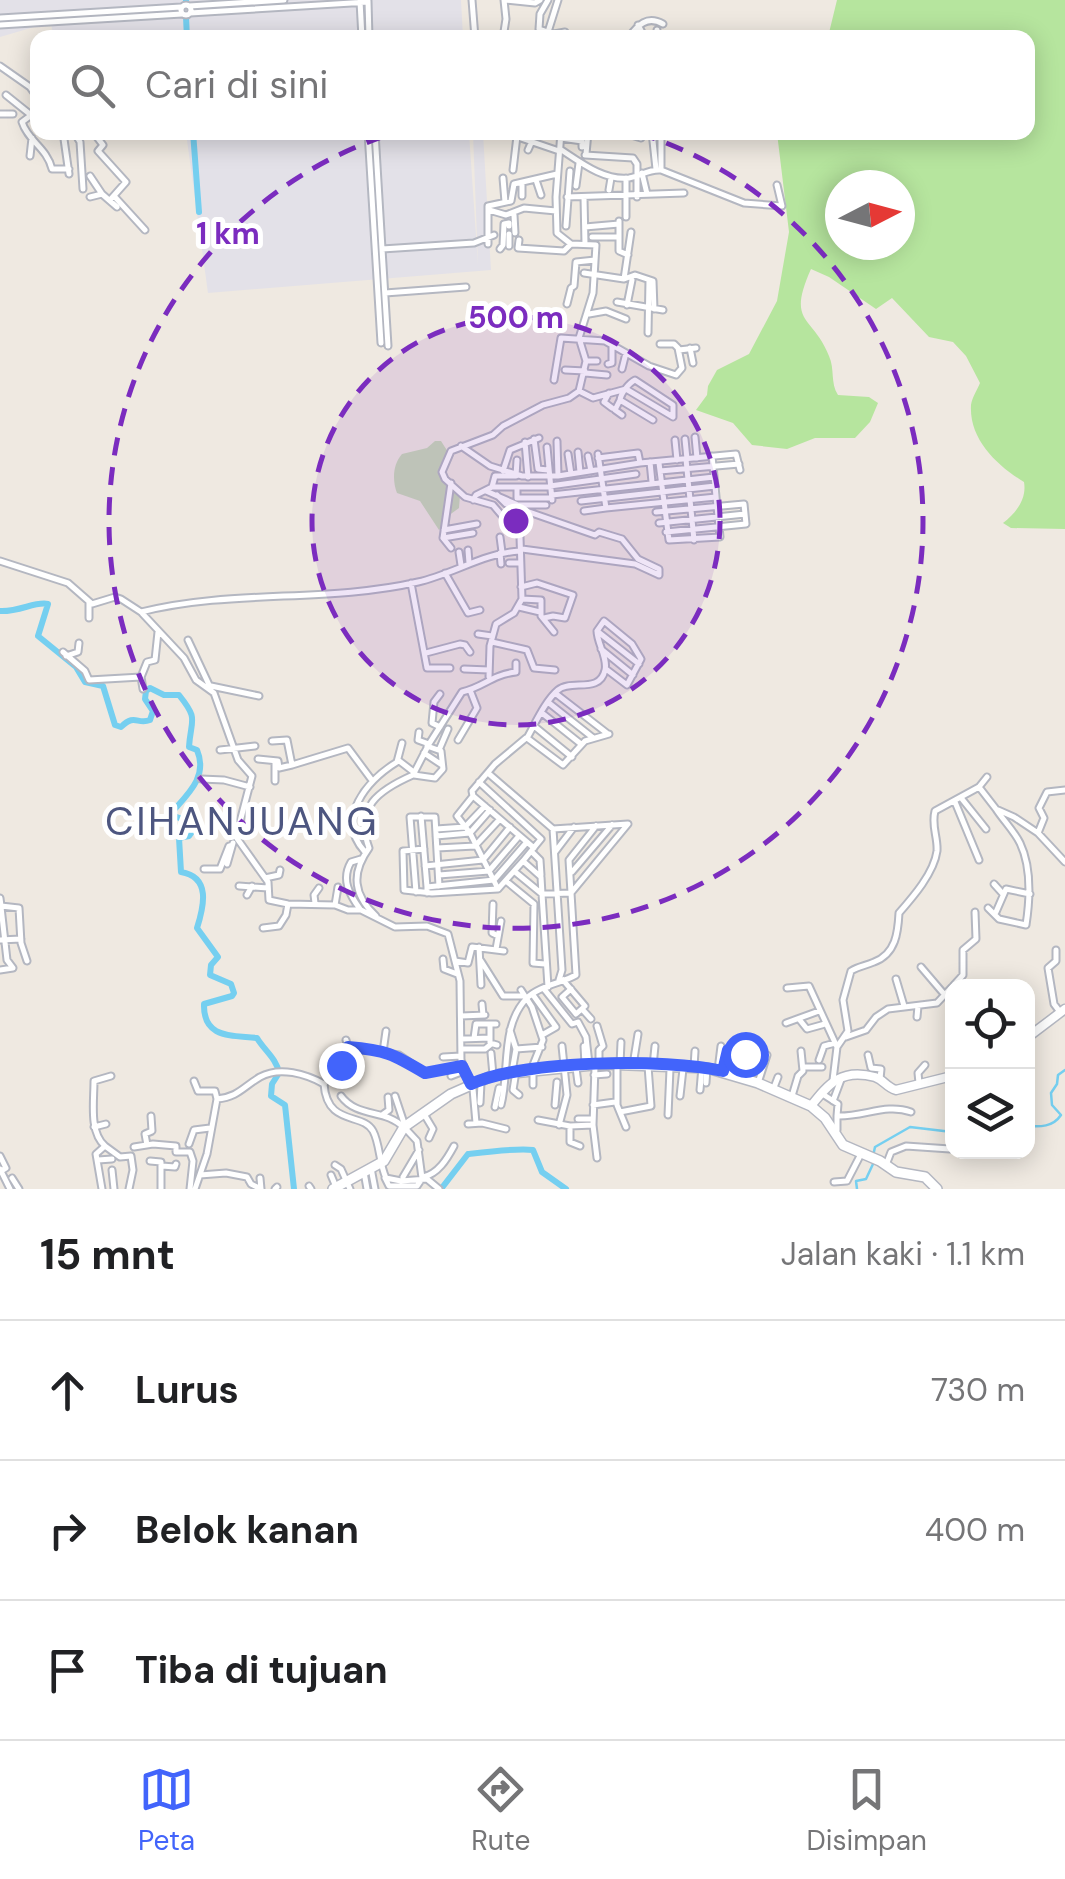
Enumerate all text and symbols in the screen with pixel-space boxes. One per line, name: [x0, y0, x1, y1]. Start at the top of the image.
search box: [30, 30, 1035, 140]
icon: search: [65, 58, 120, 113]
text: Cari di sini: [145, 60, 328, 110]
north arrow: [825, 170, 915, 260]
text: 1 km: [196, 214, 260, 253]
text: 500 m: [468, 298, 564, 337]
centre of rings: [498, 503, 534, 539]
district label: CIHANJUANG: [105, 795, 379, 847]
map controls: [945, 979, 1035, 1159]
button: locate: [945, 979, 1035, 1069]
route start: [723, 1032, 769, 1078]
route end: [319, 1043, 365, 1089]
button: layers: [945, 1069, 1035, 1159]
text: 15 mnt: [40, 1227, 175, 1282]
text: Jalan kaki · 1.1 km: [781, 1233, 1025, 1275]
icon: ahead: [40, 1363, 95, 1418]
text: Lurus: [135, 1365, 239, 1415]
text: 730 m: [931, 1369, 1025, 1411]
icon: right: [40, 1503, 95, 1558]
text: Belok kanan: [135, 1505, 359, 1555]
text: 400 m: [925, 1509, 1025, 1551]
icon: arrive: [40, 1643, 95, 1698]
text: Tiba di tujuan: [135, 1645, 388, 1695]
tab: Peta: [138, 1762, 195, 1859]
tab: Rute: [471, 1762, 530, 1859]
tab: Disimpan: [806, 1762, 927, 1859]

